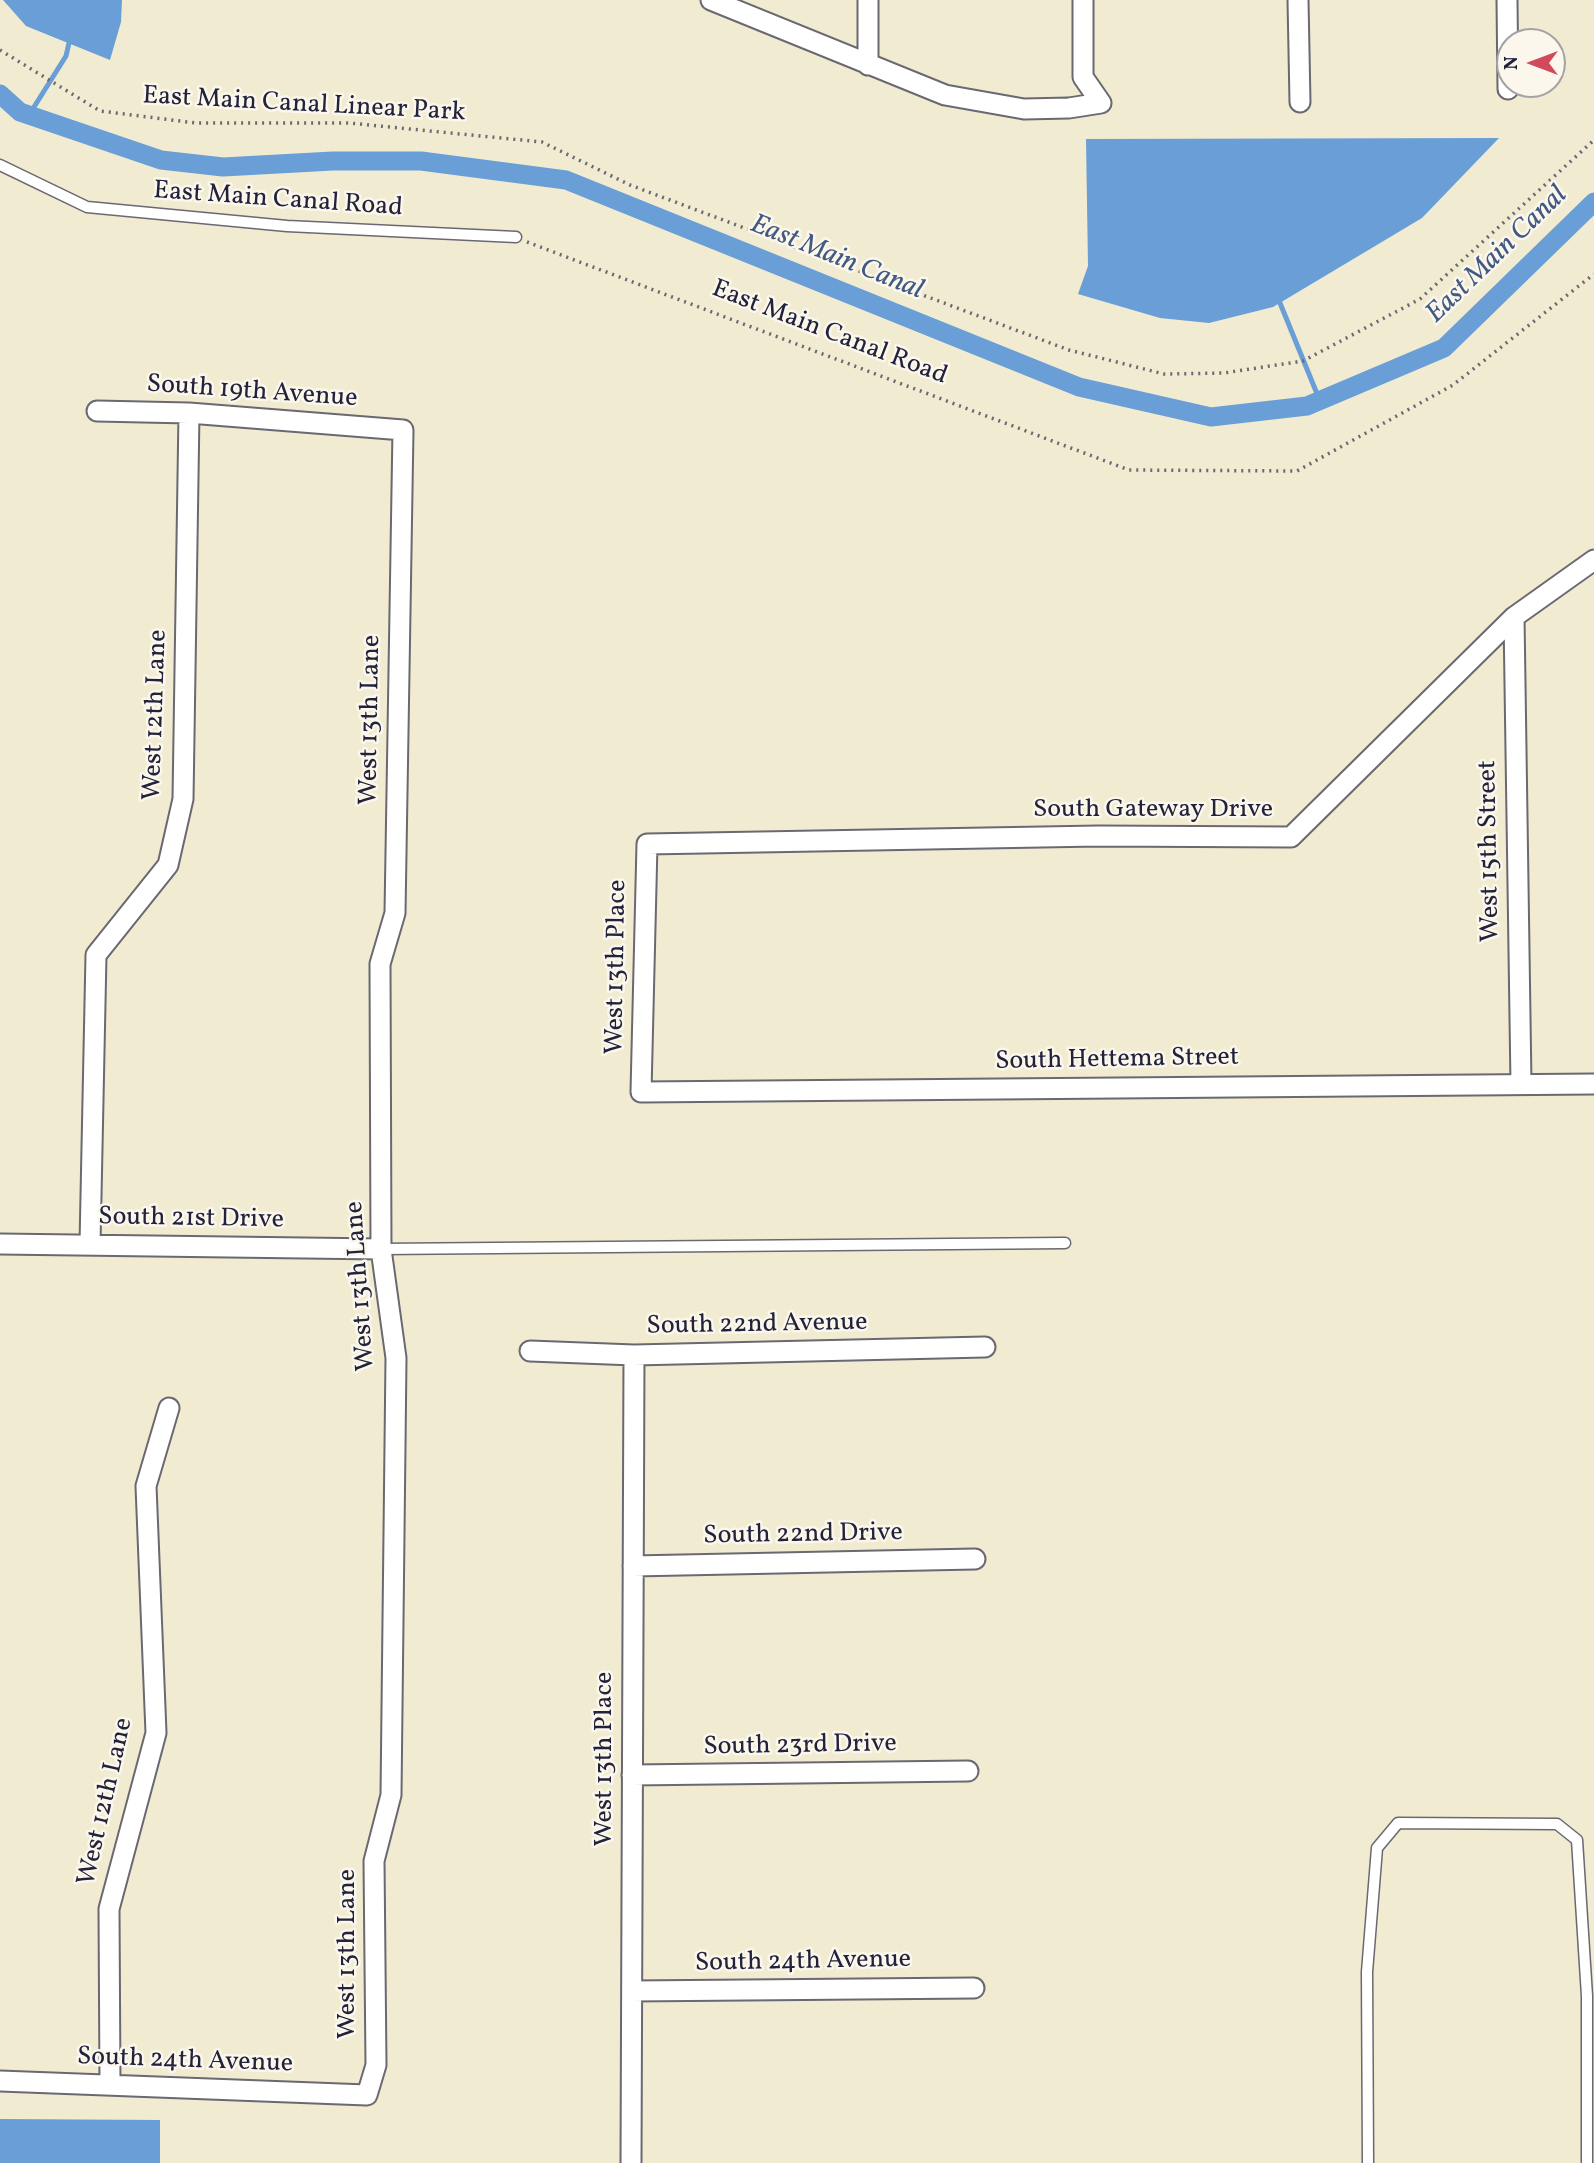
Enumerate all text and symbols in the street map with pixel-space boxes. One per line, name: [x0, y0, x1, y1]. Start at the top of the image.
north arrow: [1496, 28, 1566, 98]
text: N: [1499, 56, 1525, 70]
street label: East Main Canal Linear Park: [142, 82, 466, 130]
street label: East Main Canal Road: [152, 177, 404, 225]
water label: East Main Canal: [1420, 180, 1576, 332]
water label: East Main Canal: [745, 209, 927, 309]
street label: East Main Canal Road: [707, 275, 951, 393]
street label: South 19th Avenue: [146, 370, 358, 416]
street label: West 12th Lane: [138, 629, 176, 801]
street label: West 13th Lane: [355, 635, 389, 805]
street label: West 15th Street: [1474, 760, 1508, 942]
street label: South Gateway Drive: [1033, 795, 1273, 827]
street label: West 13th Place: [601, 879, 635, 1055]
street label: South Hettema Street: [995, 1043, 1239, 1079]
street label: West 13th Lane: [340, 1200, 384, 1372]
street label: South 21st Drive: [98, 1203, 284, 1237]
street label: South 22nd Avenue: [646, 1308, 868, 1344]
street label: South 22nd Drive: [703, 1519, 903, 1553]
street label: West 13th Place: [590, 1672, 622, 1846]
street label: West 12th Lane: [73, 1715, 141, 1889]
street label: South 23rd Drive: [703, 1730, 897, 1764]
street label: West 13th Lane: [333, 1869, 365, 2039]
street label: South 24th Avenue: [695, 1946, 911, 1980]
street label: South 24th Avenue: [76, 2043, 294, 2081]

